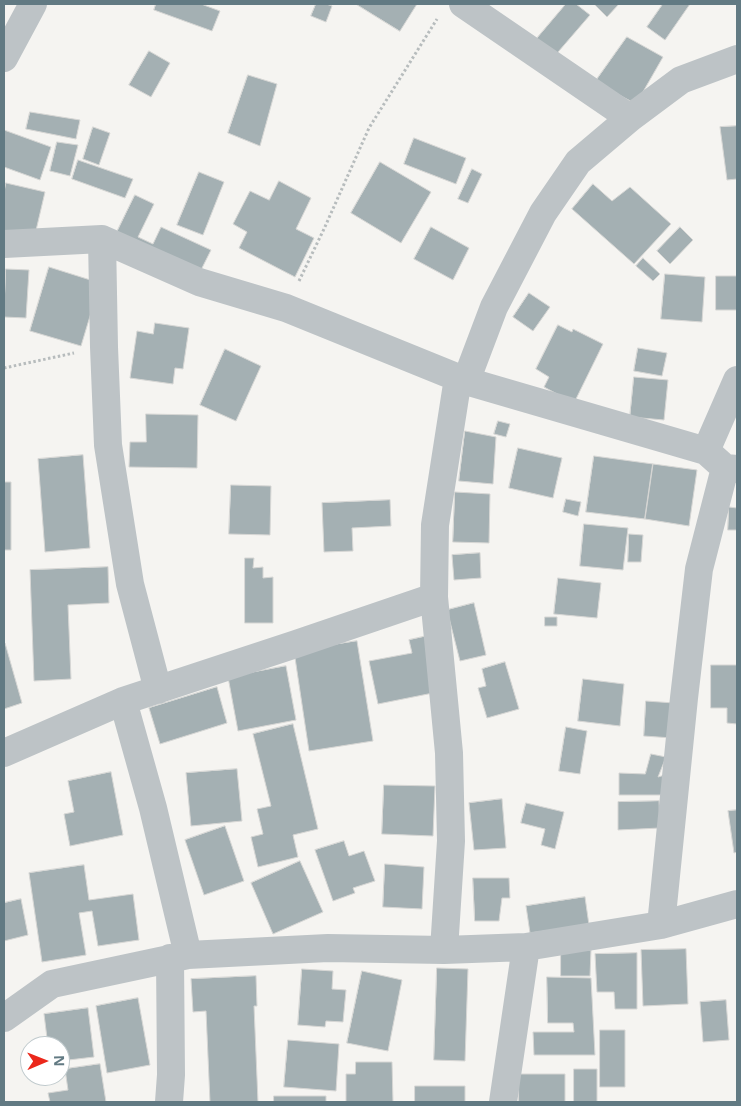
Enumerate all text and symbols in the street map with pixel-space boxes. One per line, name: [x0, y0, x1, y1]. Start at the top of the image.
north arrow: [20, 1036, 70, 1086]
text: N: [50, 1055, 69, 1067]

